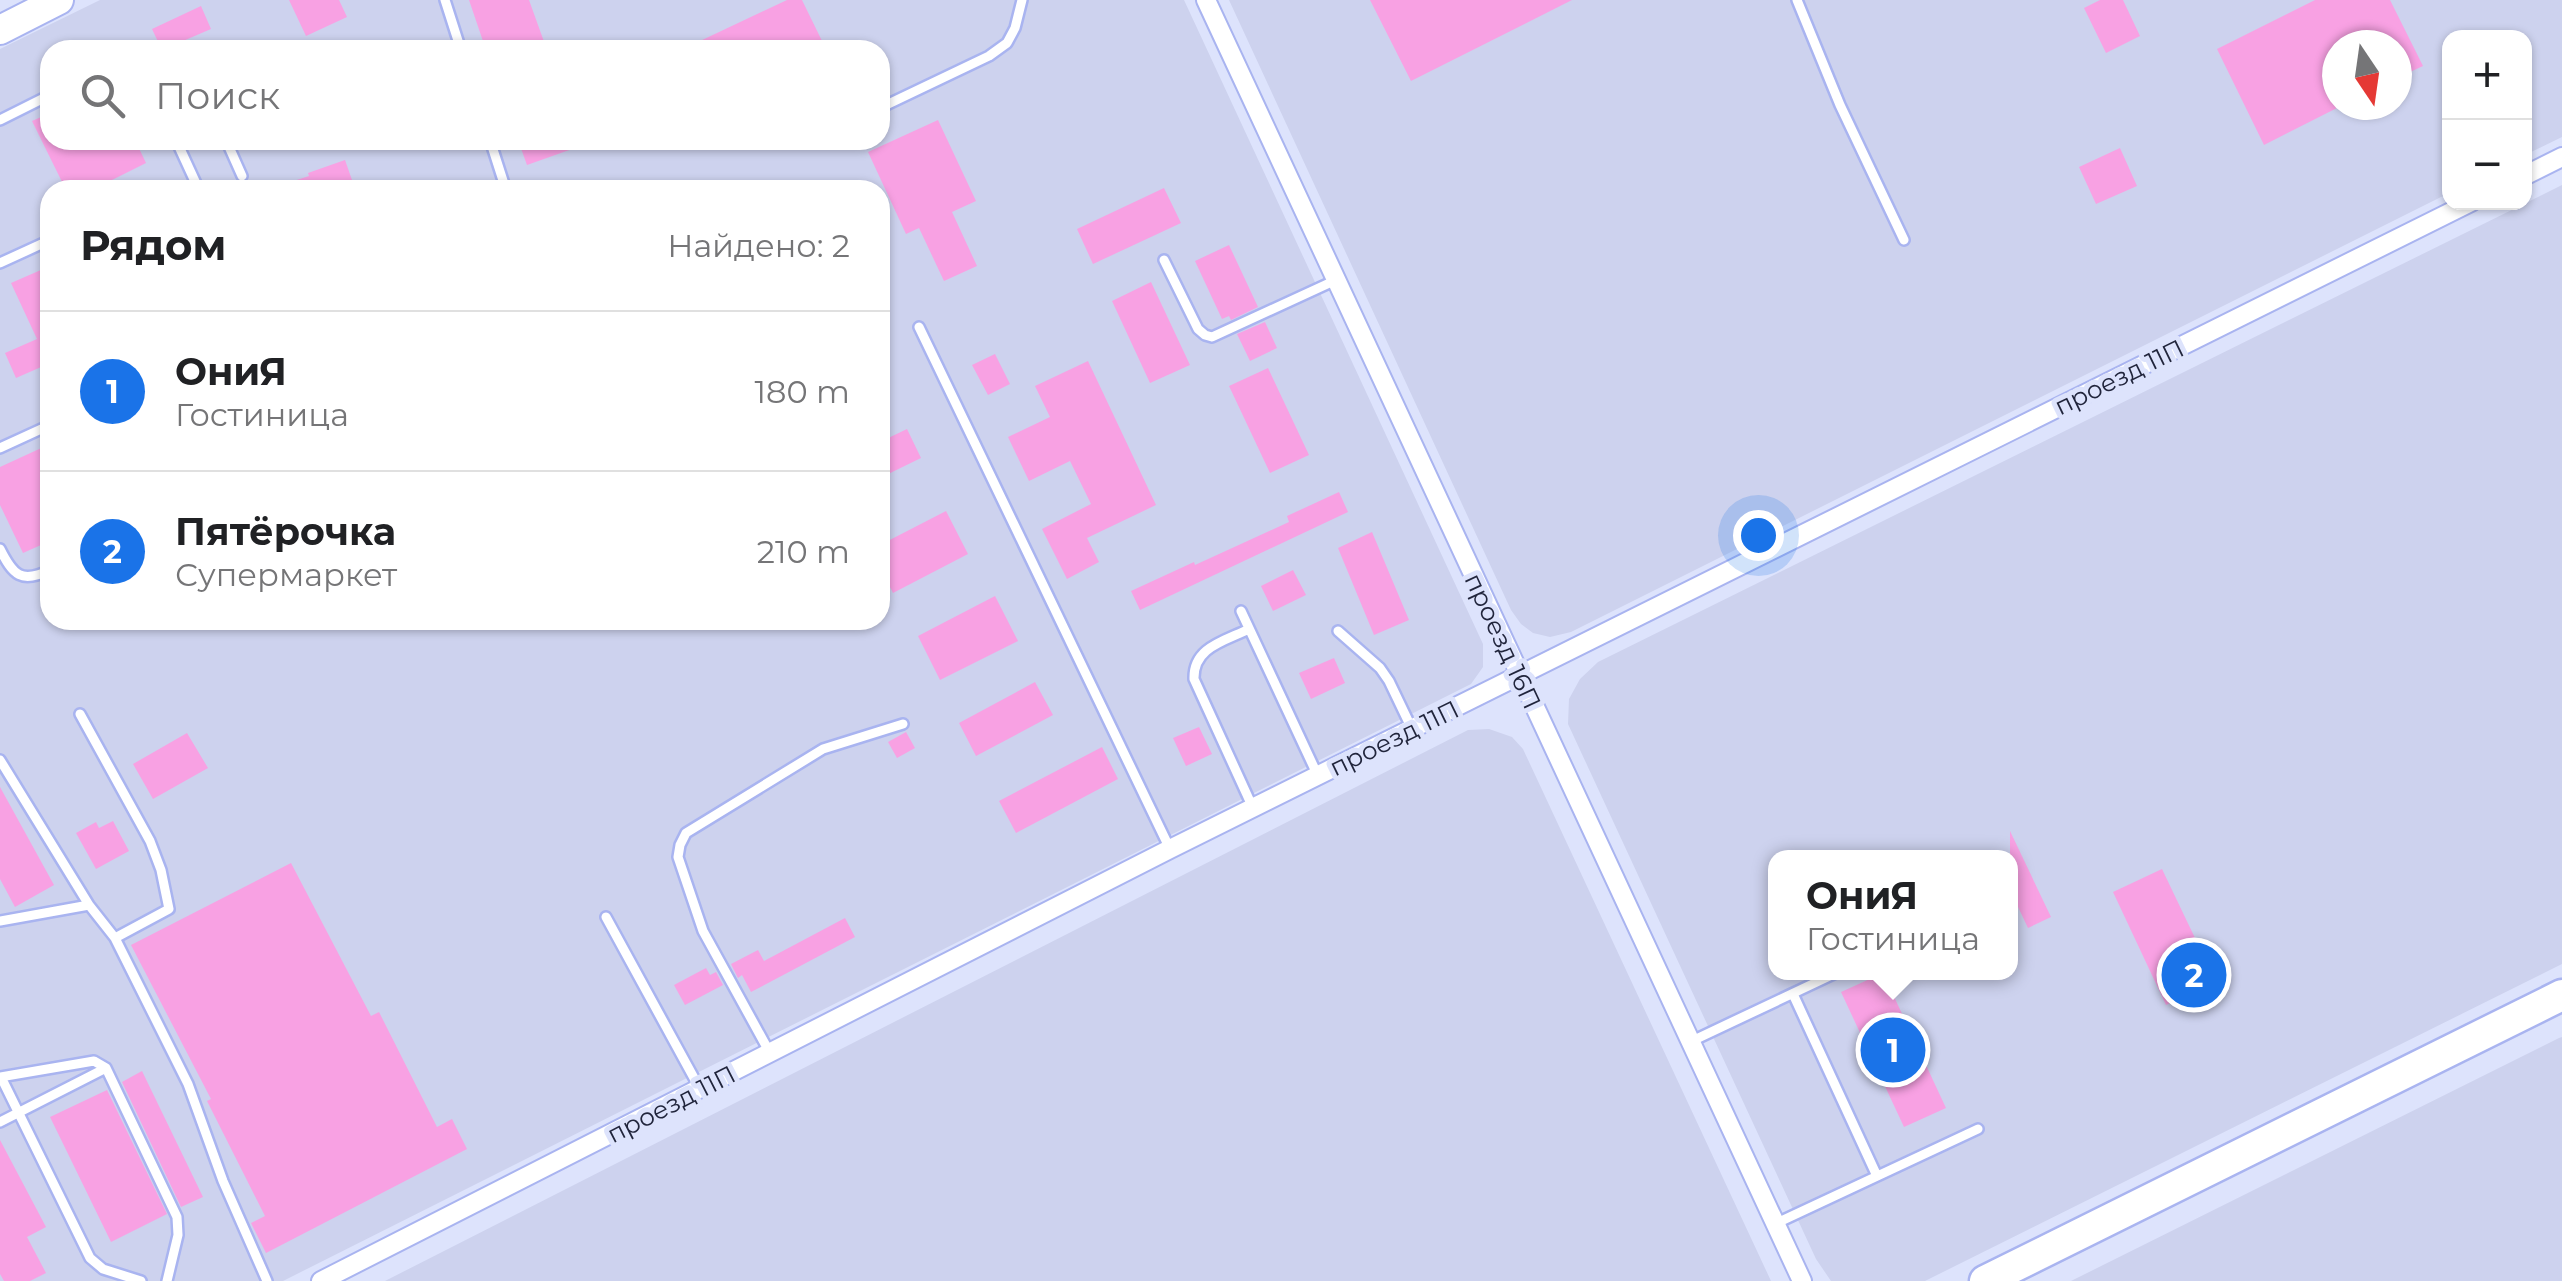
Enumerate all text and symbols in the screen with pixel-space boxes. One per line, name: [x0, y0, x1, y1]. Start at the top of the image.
north arrow: [2322, 30, 2412, 120]
map controls: [2442, 30, 2532, 210]
button: +: [2442, 30, 2532, 120]
search box: [40, 40, 890, 150]
icon: search: [75, 68, 130, 123]
text: Поиск: [155, 72, 280, 119]
button: −: [2442, 120, 2532, 210]
text: Рядом: [80, 219, 227, 271]
text: Найдено: 2: [667, 226, 850, 265]
street label: проезд 11П: [2049, 333, 2189, 421]
text: ОниЯ: [175, 348, 287, 395]
text: 1: [106, 372, 119, 411]
text: 180 m: [755, 372, 850, 411]
text: Гостиница: [175, 395, 349, 434]
text: Пятёрочка: [175, 508, 396, 555]
your location: [1733, 510, 1784, 561]
text: 2: [103, 532, 122, 571]
text: 210 m: [757, 532, 850, 571]
text: Супермаркет: [175, 555, 397, 594]
street label: проезд 16П: [1458, 568, 1548, 714]
street label: проезд 11П: [1324, 694, 1464, 782]
popup: [1768, 850, 2018, 980]
text: ОниЯ: [1806, 872, 1918, 919]
text: Гостиница: [1806, 919, 1980, 958]
pin: 2: [2162, 938, 2226, 1012]
pin: 1: [1860, 1012, 1926, 1088]
street label: проезд 11П: [602, 1059, 740, 1149]

